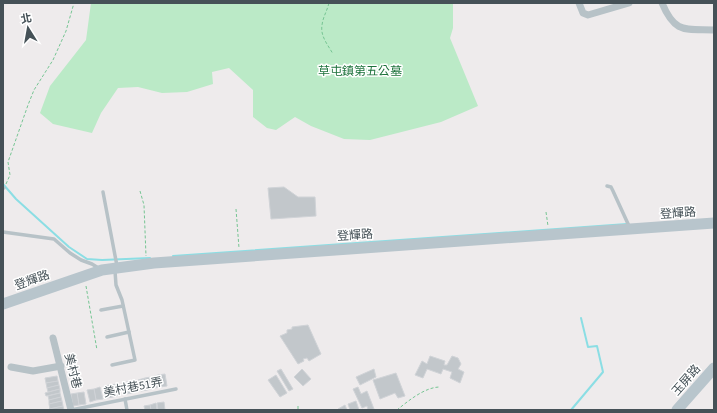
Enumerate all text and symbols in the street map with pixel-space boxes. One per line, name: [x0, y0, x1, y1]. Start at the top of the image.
north arrow: [8, 8, 48, 48]
text: 北: [19, 10, 33, 27]
park label: 草屯鎮第五公墓: [318, 63, 402, 80]
street label: 登輝路: [659, 204, 697, 223]
street label: 登輝路: [336, 226, 374, 245]
street label: 登輝路: [12, 267, 52, 294]
street label: 美村巷: [60, 352, 85, 391]
street label: 玉屏路: [668, 361, 705, 399]
street label: 美村巷51弄: [102, 373, 164, 402]

